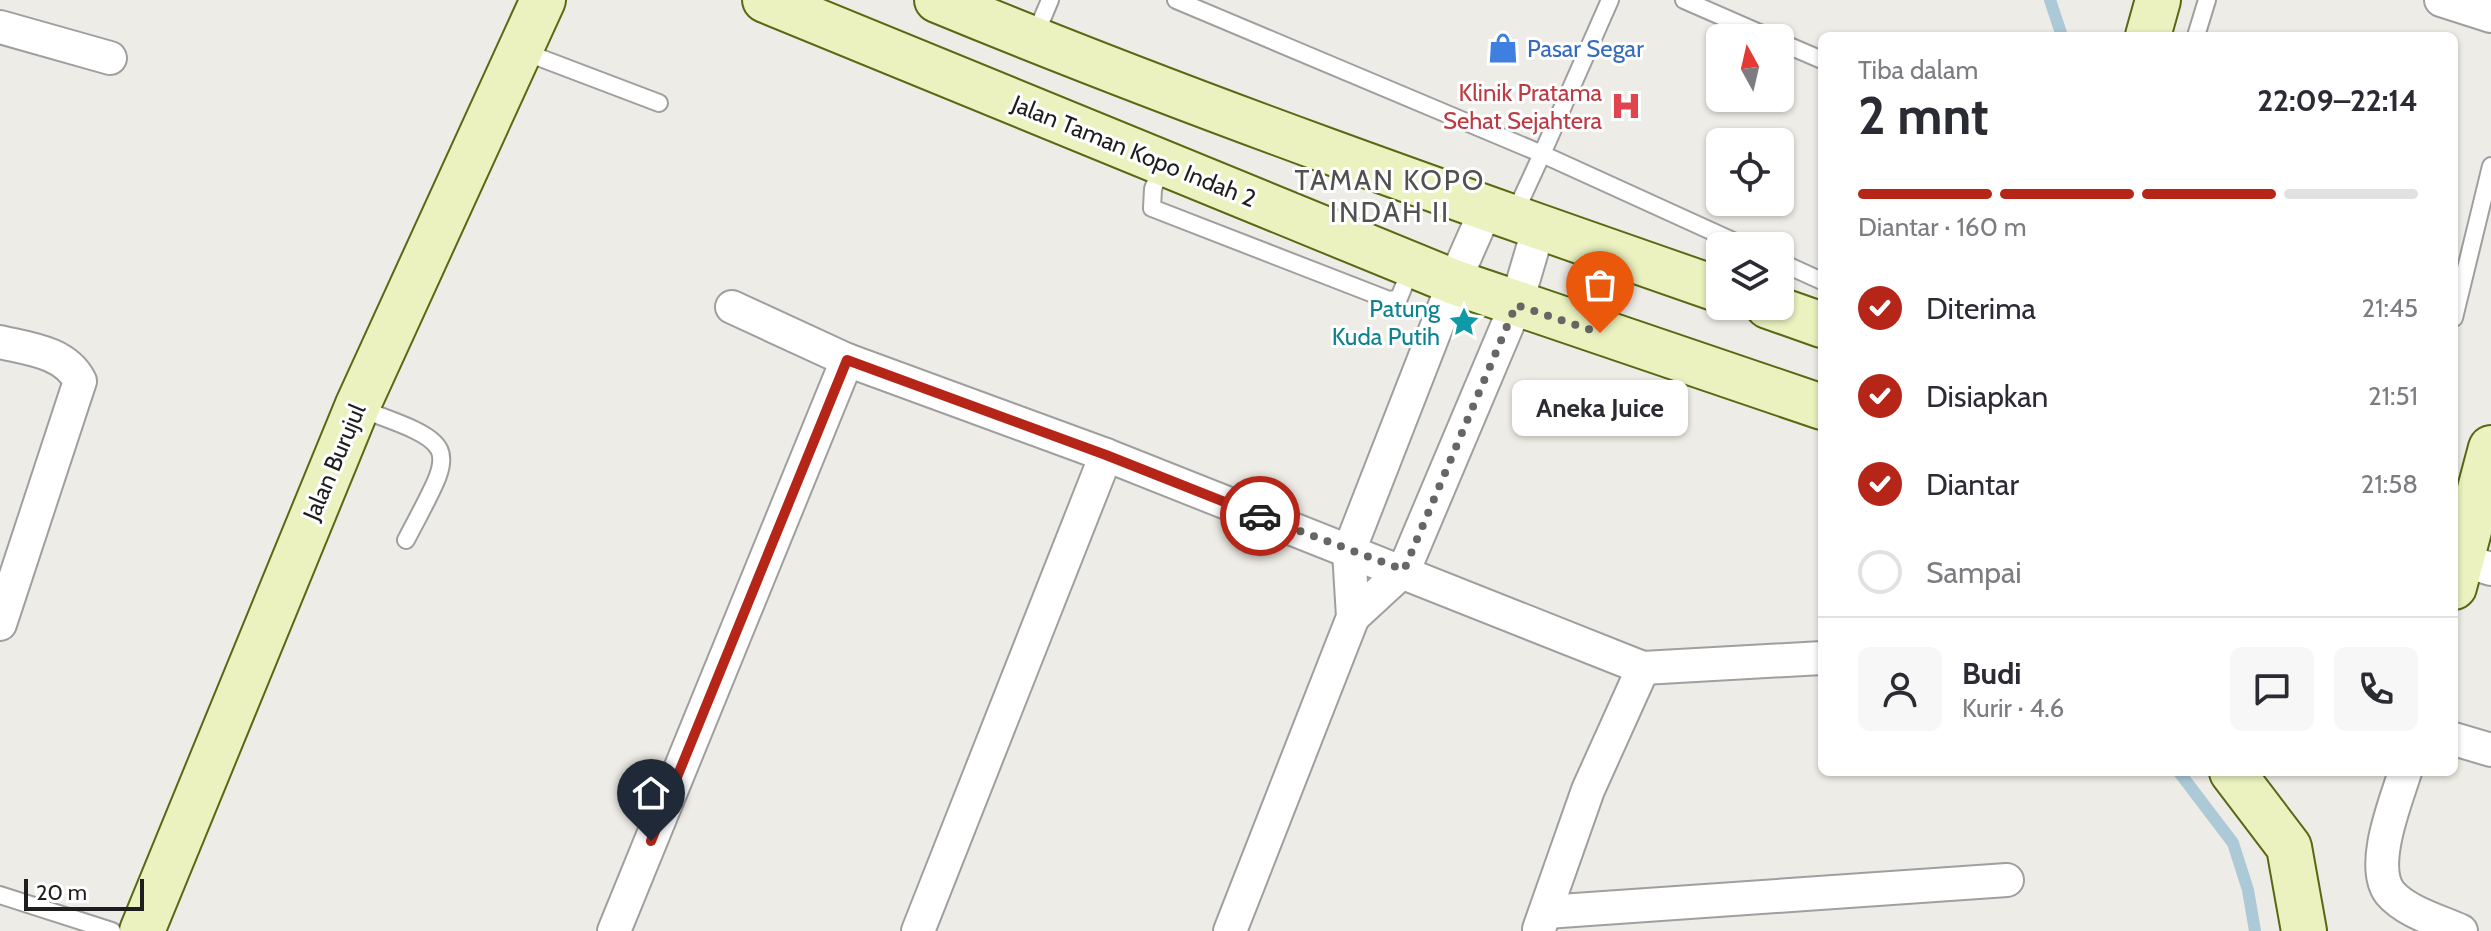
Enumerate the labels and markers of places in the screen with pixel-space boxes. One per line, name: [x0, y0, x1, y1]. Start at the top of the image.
shop icon: Pasar Segar: [1486, 31, 1520, 65]
place label: Pasar Segar: [1527, 34, 1644, 63]
place label: Klinik Pratama Sehat Sejahtera: [1443, 78, 1602, 135]
hospital icon: Klinik Pratama Sehat Sejahtera: [1609, 89, 1643, 123]
pin: [1566, 251, 1634, 333]
place label: Patung Kuda Putih: [1332, 294, 1441, 351]
place icon: Patung Kuda Putih: [1447, 305, 1481, 339]
callout: Aneka Juice: [1512, 381, 1688, 437]
pin: [617, 759, 685, 841]

